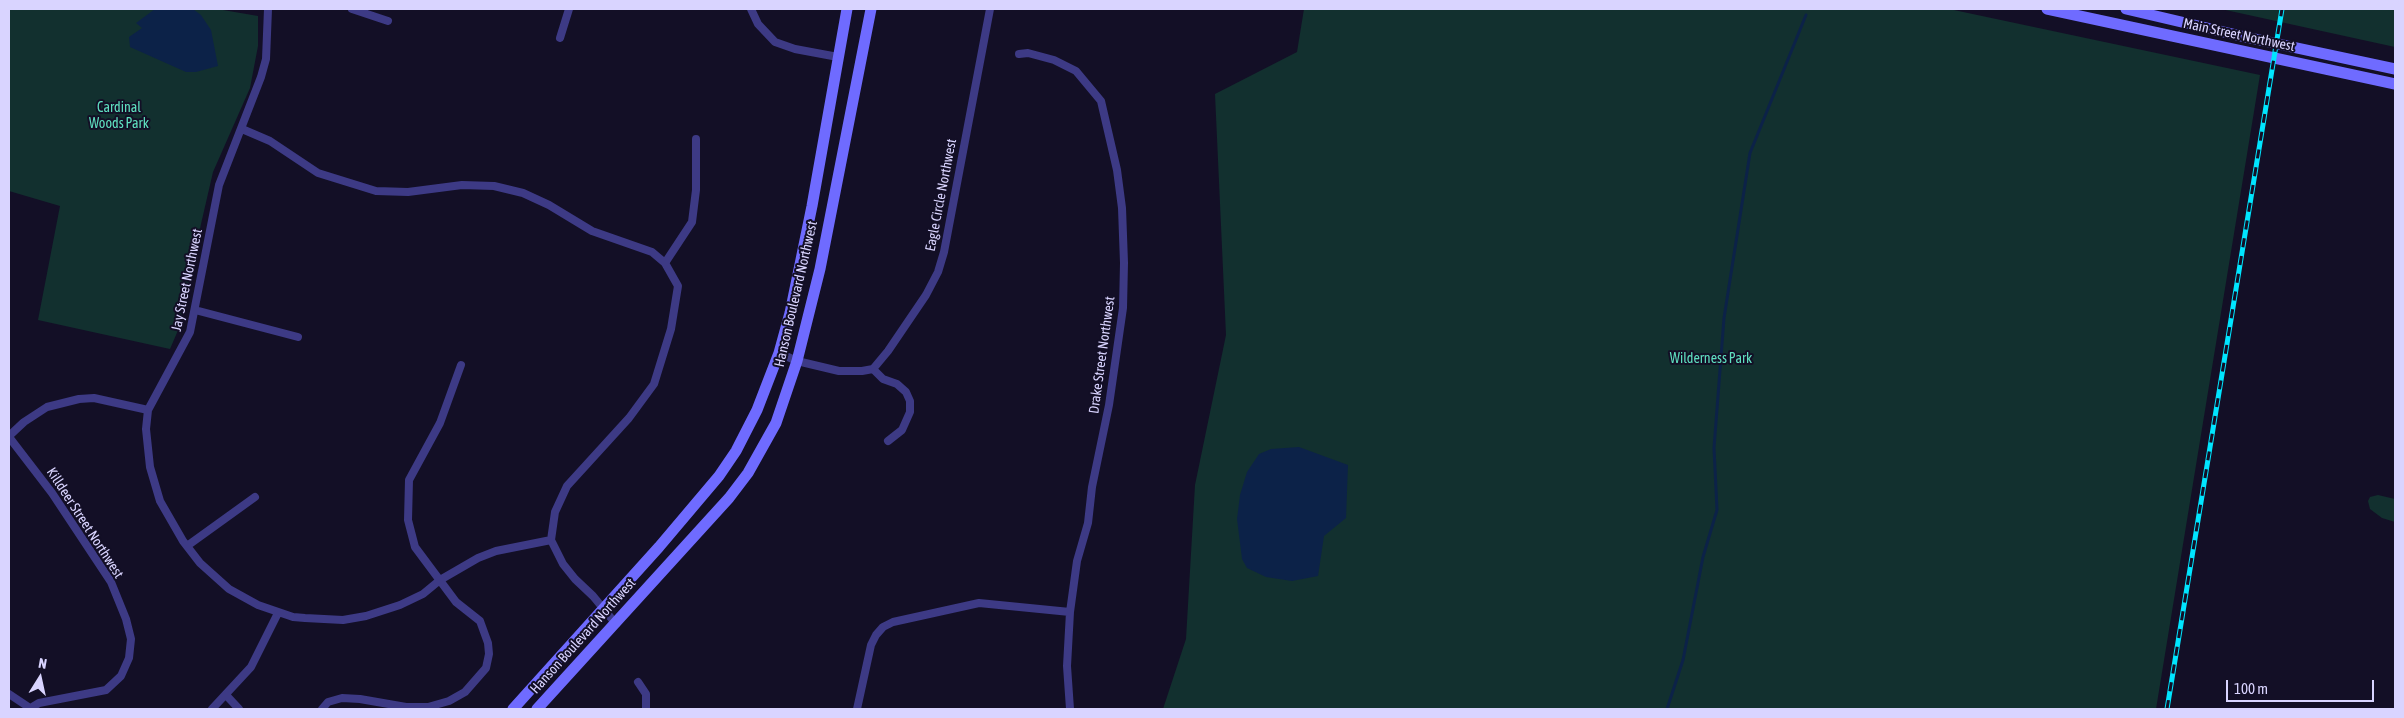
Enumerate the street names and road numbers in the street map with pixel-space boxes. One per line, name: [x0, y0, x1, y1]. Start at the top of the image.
street label: Main Street Northwest: [2182, 15, 2296, 55]
street label: Eagle Circle Northwest: [922, 137, 960, 253]
street label: Hanson Boulevard Northwest: [771, 219, 821, 369]
street label: Jay Street Northwest: [168, 227, 206, 333]
street label: Drake Street Northwest: [1085, 295, 1119, 415]
street label: Killdeer Street Northwest: [43, 465, 127, 581]
street label: Hanson Boulevard Northwest: [527, 575, 639, 697]

